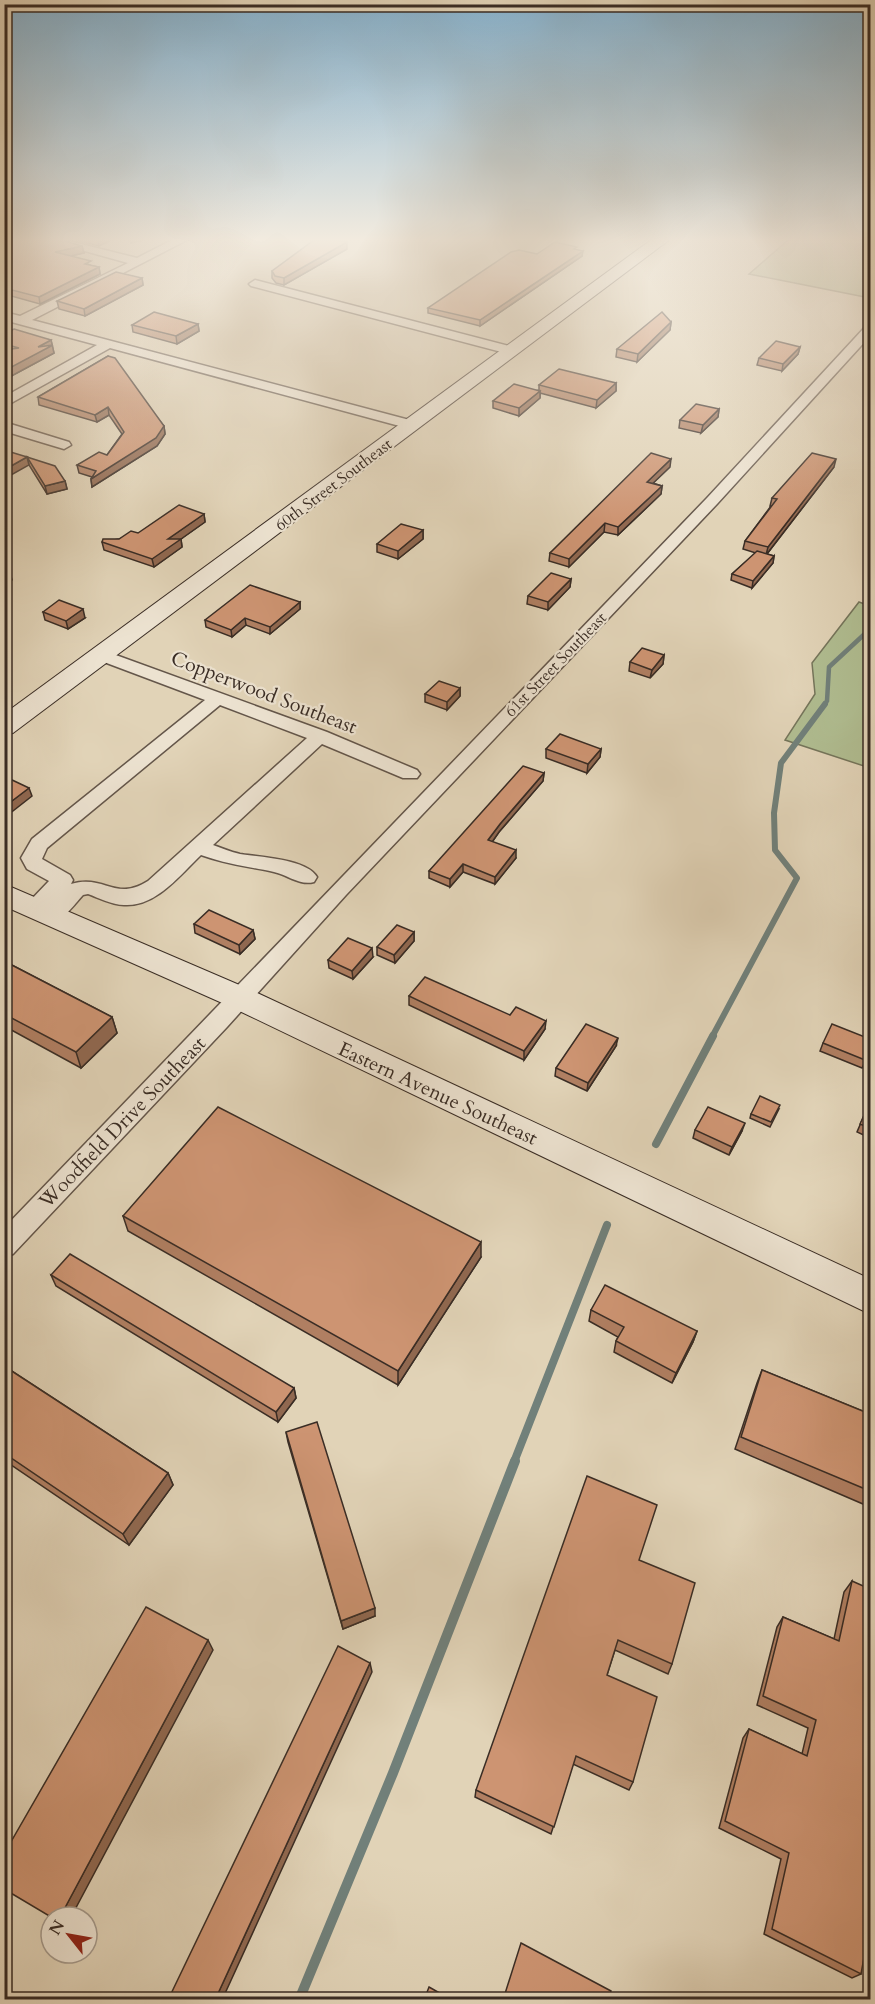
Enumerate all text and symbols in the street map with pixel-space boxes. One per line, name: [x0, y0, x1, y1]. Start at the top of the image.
street label: 60th Street Southeast: [271, 434, 397, 536]
street label: 61st Street Southeast: [500, 608, 611, 722]
street label: Copperwood Southeast: [167, 645, 361, 741]
street label: Woodfield Drive Southeast: [32, 1030, 212, 1215]
street label: Eastern Avenue Southeast: [334, 1035, 543, 1152]
north arrow: [39, 1905, 99, 1965]
text: N: [44, 1916, 70, 1939]

